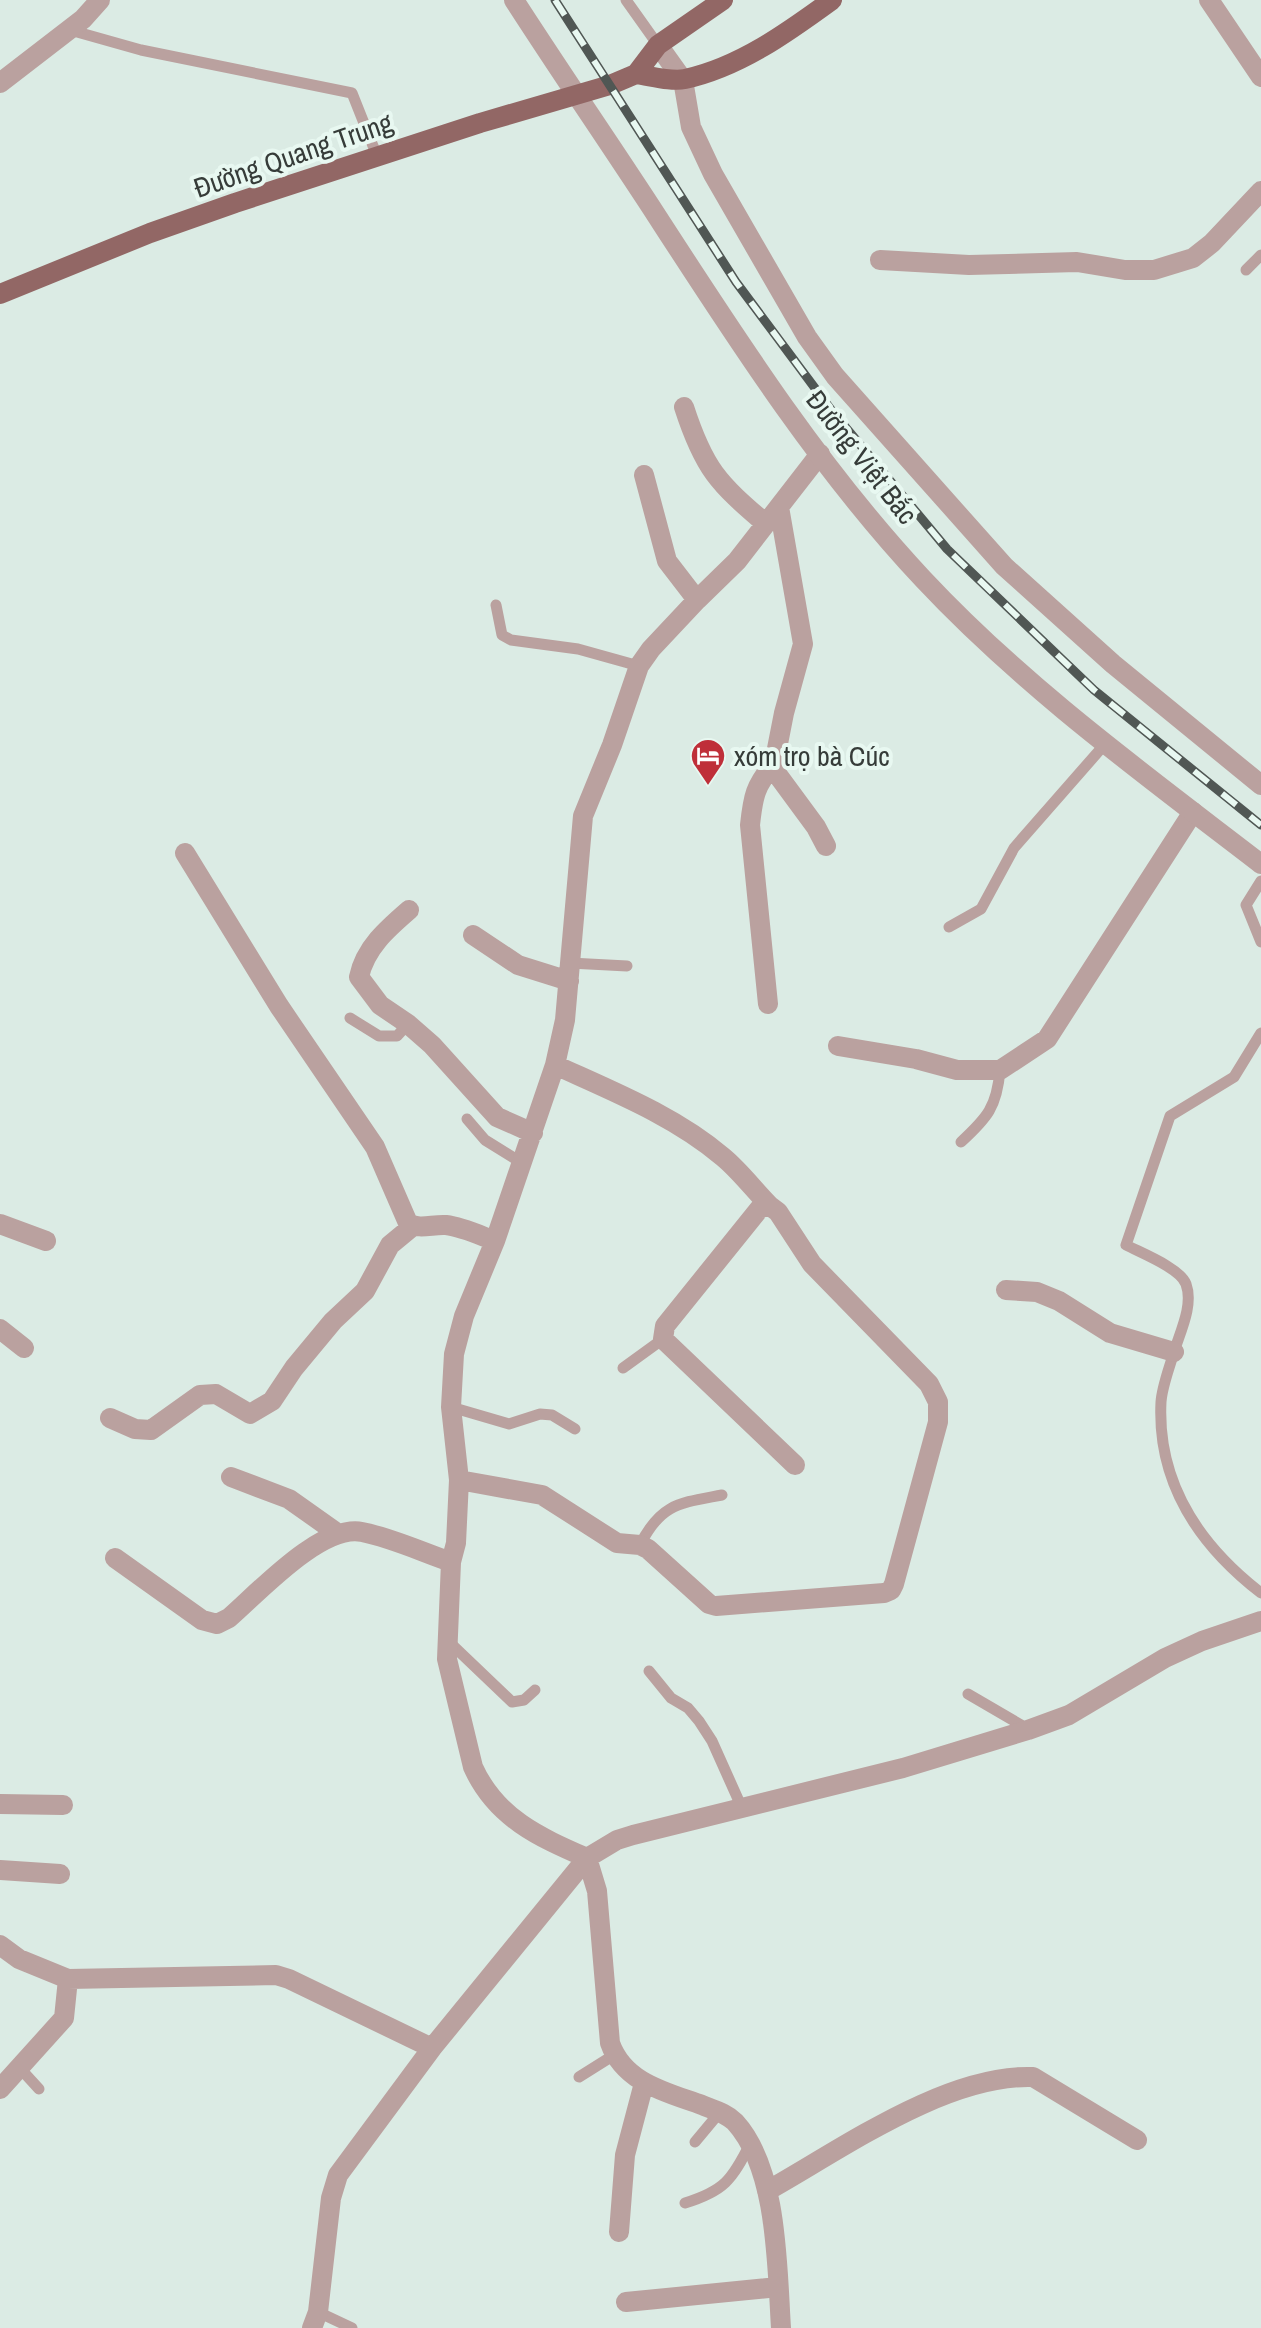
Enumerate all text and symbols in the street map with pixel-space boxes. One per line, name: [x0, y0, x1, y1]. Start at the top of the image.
street label: Đường Quang Trung: [188, 103, 398, 207]
street label: Đường Việt Bắc: [798, 382, 926, 532]
hotel icon: xóm trọ bà Cúc: [689, 737, 727, 787]
place label: xóm trọ bà Cúc: [734, 737, 890, 775]

